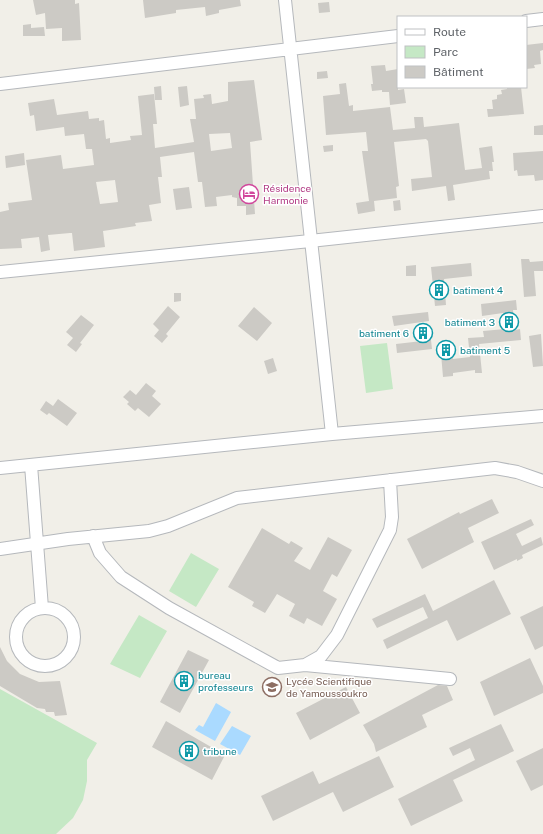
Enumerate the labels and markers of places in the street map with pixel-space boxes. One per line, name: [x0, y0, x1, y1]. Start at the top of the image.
place label: Résidence Harmonie: [263, 182, 312, 206]
hotel icon: Résidence Harmonie: [238, 183, 260, 205]
building icon: batiment 4: [428, 279, 450, 301]
place label: batiment 4: [453, 284, 503, 296]
building icon: batiment 3: [498, 311, 520, 333]
place label: batiment 3: [445, 316, 495, 328]
building icon: batiment 6: [412, 322, 434, 344]
place label: batiment 6: [359, 327, 409, 339]
building icon: batiment 5: [435, 339, 457, 361]
place label: batiment 5: [460, 344, 510, 356]
place label: bureau professeurs: [198, 669, 253, 693]
building icon: bureau professeurs: [173, 670, 195, 692]
place label: Lycée Scientifique de Yamoussoukro: [286, 675, 372, 699]
school or university icon: Lycée Scientifique de Yamoussoukro: [261, 676, 283, 698]
building icon: tribune: [178, 740, 200, 762]
place label: tribune: [203, 745, 237, 757]

